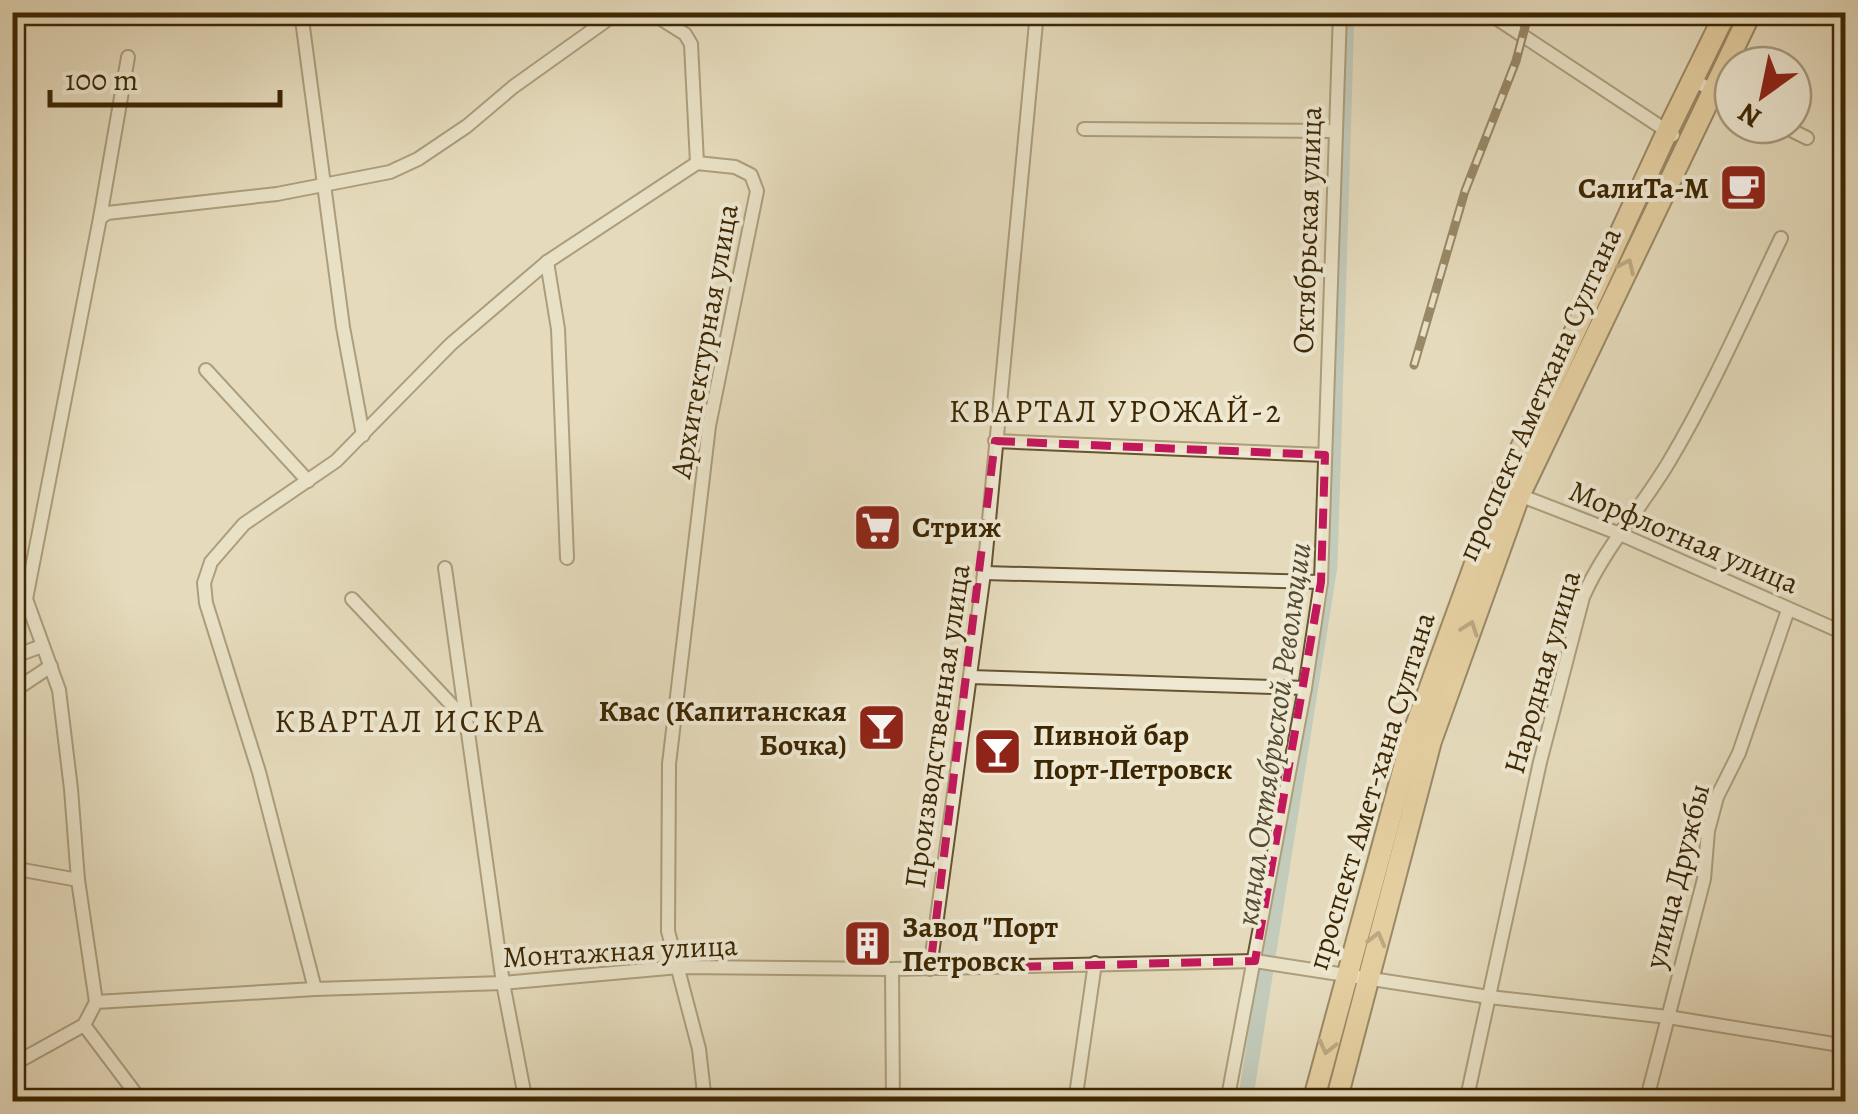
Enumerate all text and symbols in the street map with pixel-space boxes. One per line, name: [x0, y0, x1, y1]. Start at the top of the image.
scale bar: [50, 45, 280, 107]
north arrow: [1713, 45, 1813, 145]
text: 100 m: [65, 60, 138, 100]
text: N: [1731, 94, 1769, 137]
street label: Октябрьская улица: [1283, 105, 1331, 354]
cafe icon: СалиТа-М: [1718, 162, 1770, 214]
place label: СалиТа-М: [1578, 168, 1709, 208]
street label: Архитектурная улица: [660, 200, 748, 482]
street label: проспект Аметхана Султана: [1447, 221, 1631, 567]
one-way arrow: [1615, 258, 1635, 276]
district label: КВАРТАЛ УРОЖАЙ-2: [949, 389, 1283, 433]
street label: Морфлотная улица: [1563, 471, 1805, 603]
supermarket icon: Стриж: [851, 501, 903, 553]
place label: Стриж: [912, 507, 1001, 547]
water label: канал Октябрьской Революции: [1224, 539, 1322, 929]
street label: Производственная улица: [894, 561, 980, 891]
street label: Народная улица: [1494, 565, 1590, 778]
street label: проспект Амет-хана Султана: [1297, 607, 1445, 975]
one-way arrow: [1458, 620, 1479, 637]
place label: Квас (Капитанская Бочка): [598, 691, 847, 765]
district label: КВАРТАЛ ИСКРА: [274, 699, 546, 743]
bar icon: Квас (Капитанская Бочка): [856, 702, 908, 754]
place label: Пивной бар Порт-Петровск: [1033, 715, 1233, 789]
bar icon: Пивной бар Порт-Петровск: [972, 726, 1024, 778]
street label: улица Дружбы: [1634, 780, 1719, 973]
place label: Завод "Порт Петровск: [902, 907, 1059, 981]
building icon: Завод "Порт Петровск: [841, 918, 893, 970]
street label: Монтажная улица: [501, 925, 739, 977]
one-way arrow: [1365, 931, 1386, 948]
one-way arrow: [1317, 1038, 1338, 1056]

